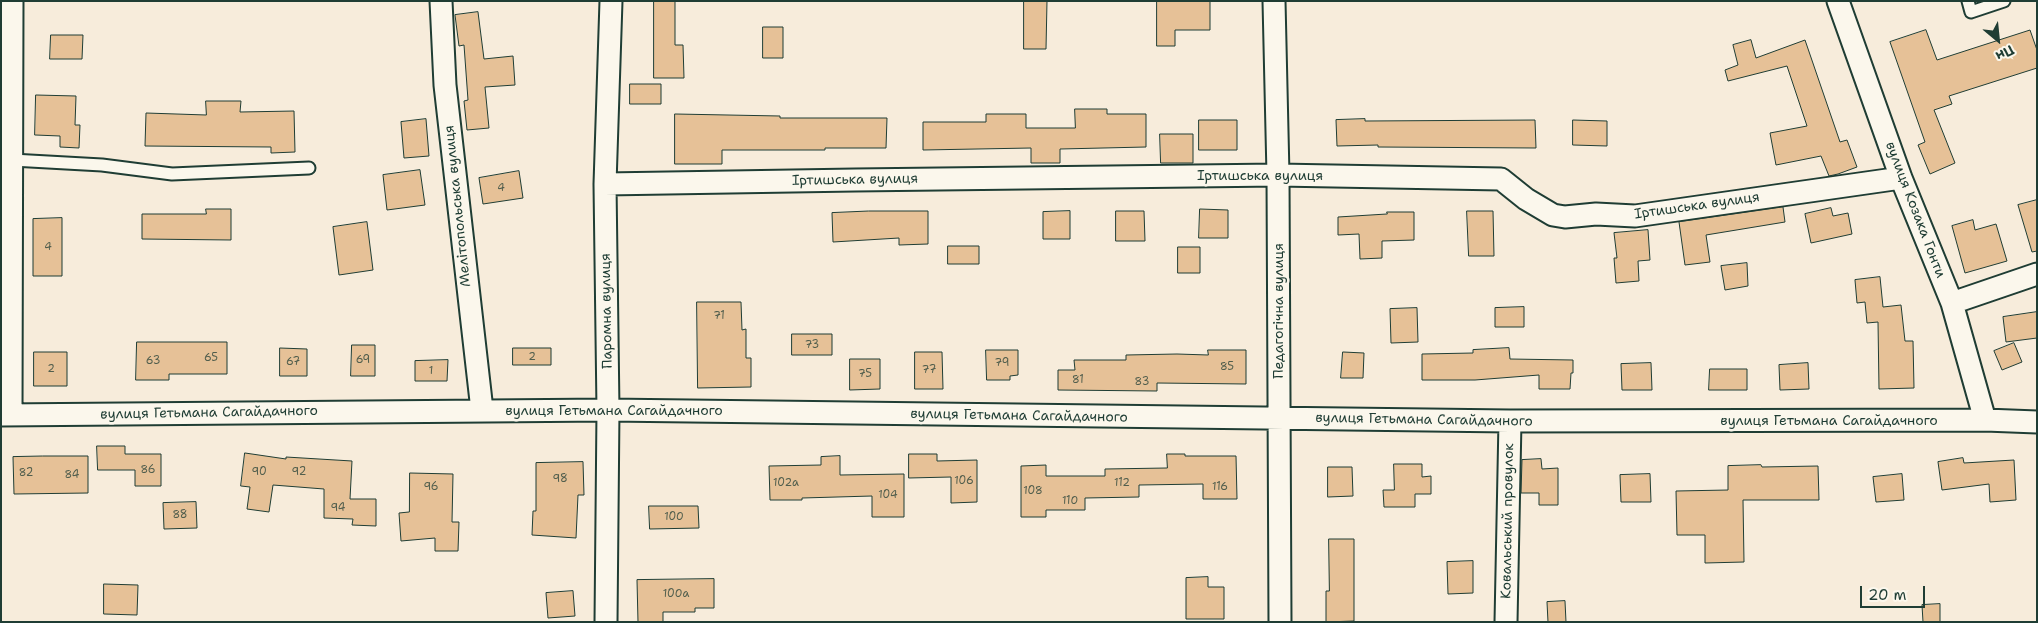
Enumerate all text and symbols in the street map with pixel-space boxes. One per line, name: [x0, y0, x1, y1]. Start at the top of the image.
north arrow: [1973, 15, 2023, 65]
text: Пн: [1993, 41, 2017, 66]
street label: Мелітопольська вулиця: [441, 124, 475, 288]
street label: вулиця Козака Гонти: [1881, 139, 1949, 281]
street label: Іртишська вулиця: [1197, 168, 1323, 184]
street label: Іртишська вулиця: [792, 170, 918, 190]
house number: 4: [497, 181, 505, 195]
street label: Іртишська вулиця: [1633, 189, 1761, 223]
house number: 4: [44, 240, 52, 254]
street label: Педагогічна вулиця: [1271, 243, 1287, 379]
street label: Паромна вулиця: [598, 253, 616, 369]
house number: 71: [713, 309, 725, 323]
house number: 73: [805, 338, 819, 352]
house number: 2: [528, 350, 536, 364]
house number: 65: [204, 351, 218, 365]
house number: 69: [356, 353, 370, 367]
house number: 63: [146, 354, 160, 368]
house number: 67: [286, 355, 300, 369]
house number: 79: [995, 356, 1009, 370]
house number: 85: [1220, 360, 1234, 374]
house number: 2: [47, 362, 55, 376]
house number: 77: [922, 363, 936, 377]
house number: 1: [429, 364, 433, 378]
house number: 75: [858, 367, 872, 381]
house number: 81: [1072, 373, 1084, 387]
house number: 83: [1135, 375, 1149, 389]
street label: вулиця Гетьмана Сагайдачного: [100, 403, 318, 423]
street label: вулиця Гетьмана Сагайдачного: [505, 403, 723, 419]
street label: вулиця Гетьмана Сагайдачного: [910, 406, 1128, 426]
street label: вулиця Гетьмана Сагайдачного: [1315, 410, 1533, 430]
street label: вулиця Гетьмана Сагайдачного: [1720, 413, 1938, 429]
street label: Ковальський провулок: [1498, 443, 1518, 599]
house number: 86: [140, 463, 156, 477]
house number: 90: [251, 465, 267, 479]
house number: 92: [292, 465, 306, 479]
house number: 82: [19, 466, 33, 480]
house number: 84: [65, 468, 79, 482]
house number: 98: [552, 472, 568, 486]
house number: 106: [954, 474, 974, 488]
house number: 102а: [773, 476, 799, 490]
house number: 112: [1114, 476, 1130, 490]
house number: 96: [423, 480, 439, 494]
house number: 116: [1212, 480, 1228, 494]
house number: 108: [1023, 484, 1043, 498]
house number: 104: [878, 488, 898, 502]
house number: 110: [1062, 494, 1078, 508]
house number: 94: [331, 501, 345, 515]
house number: 88: [172, 508, 188, 522]
house number: 100: [664, 510, 684, 524]
scale bar: [1863, 576, 1928, 608]
text: 20 m: [1868, 585, 1907, 605]
house number: 100а: [663, 587, 689, 601]

